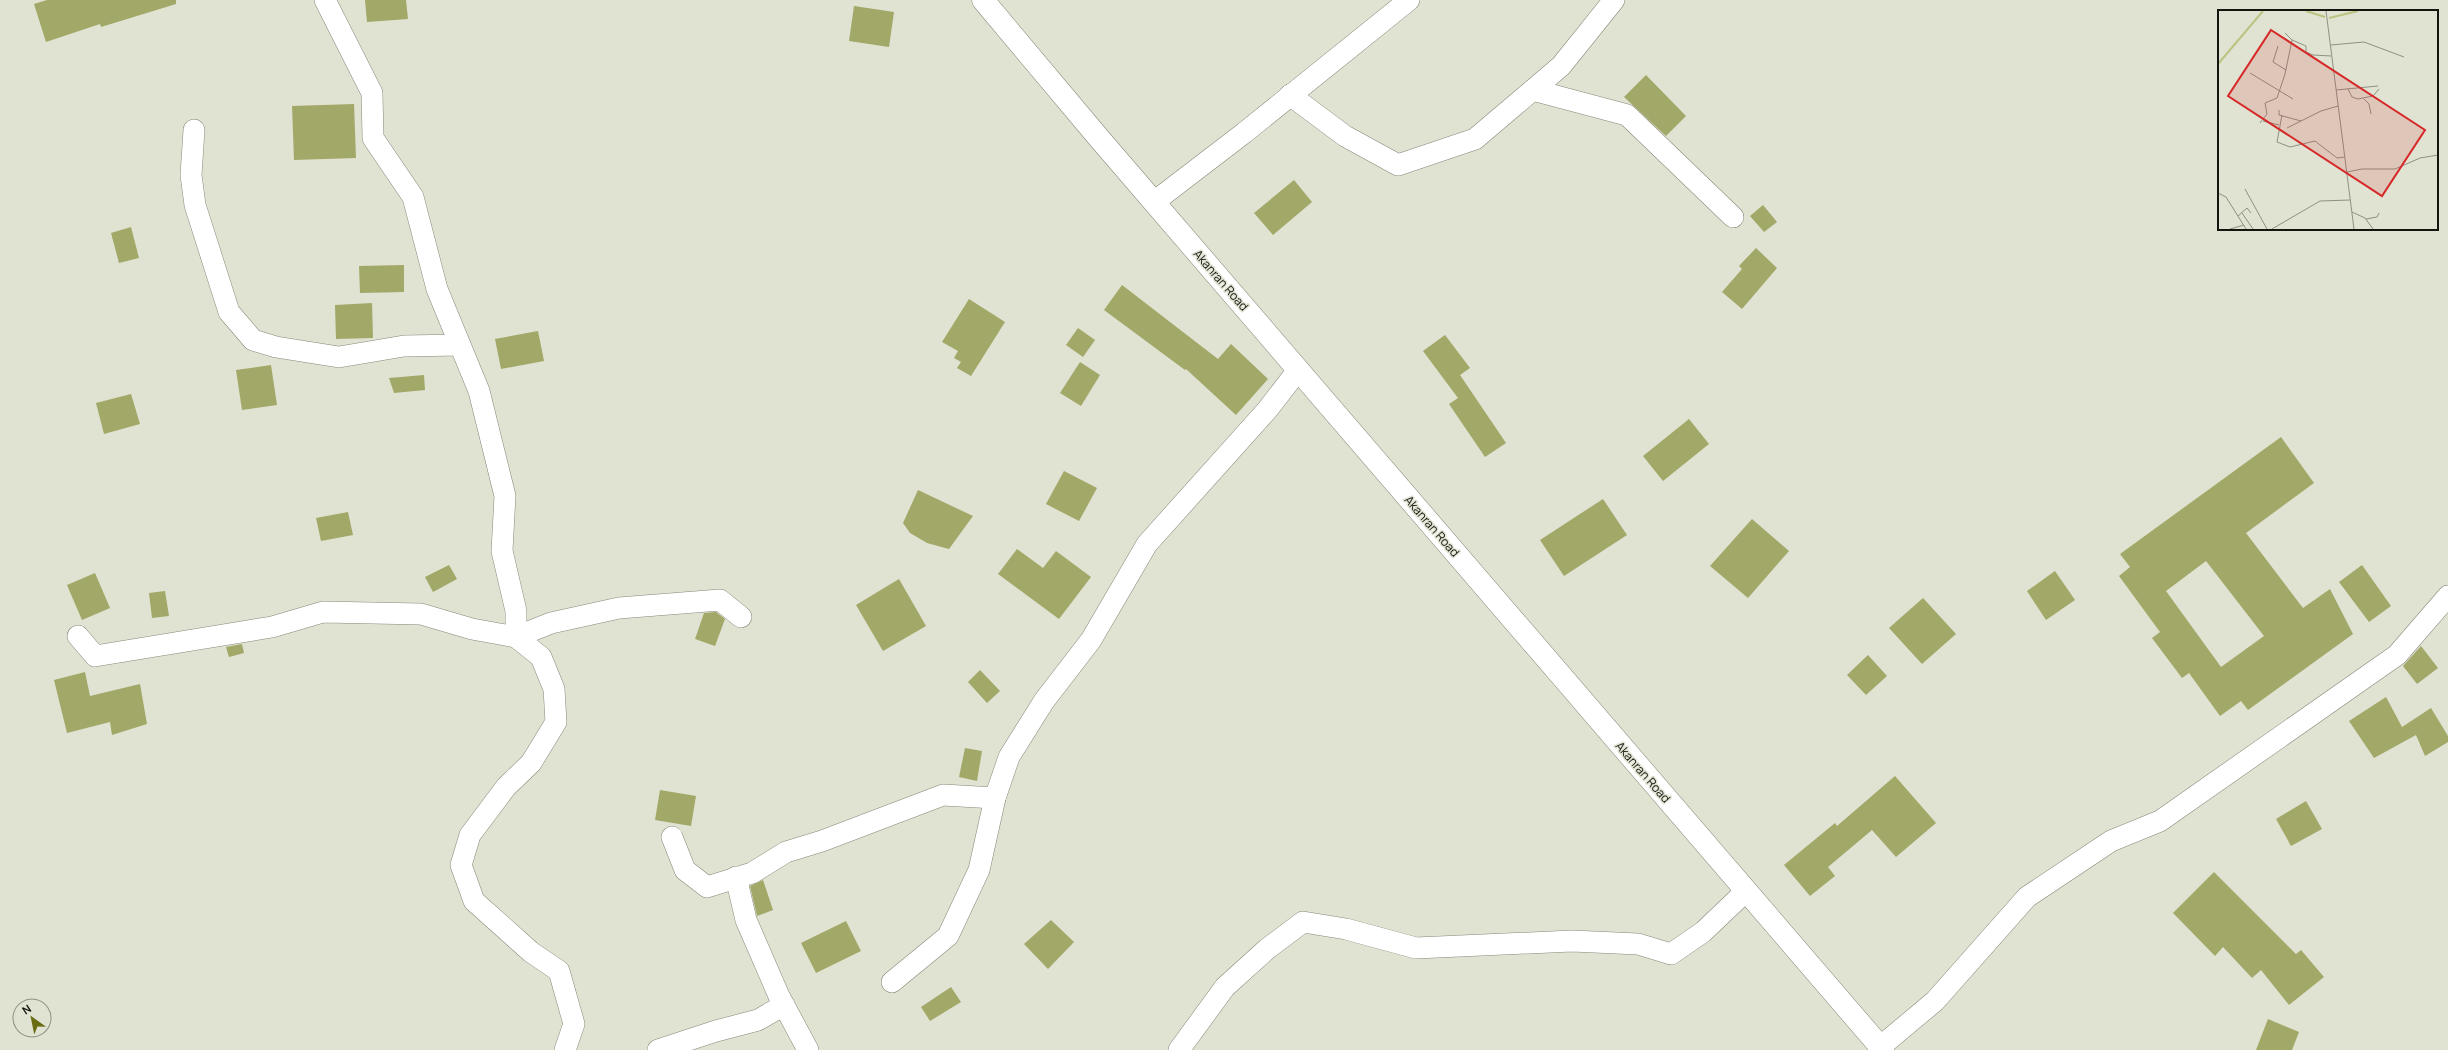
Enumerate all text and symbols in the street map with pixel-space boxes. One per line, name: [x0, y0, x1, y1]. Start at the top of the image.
inset map: [2218, 10, 2438, 230]
street label: Akanran Road: [1190, 246, 1252, 314]
street label: Akanran Road: [1401, 492, 1463, 560]
street label: Akanran Road: [1612, 738, 1674, 806]
north arrow: [12, 998, 52, 1038]
text: N: [19, 1001, 34, 1018]

